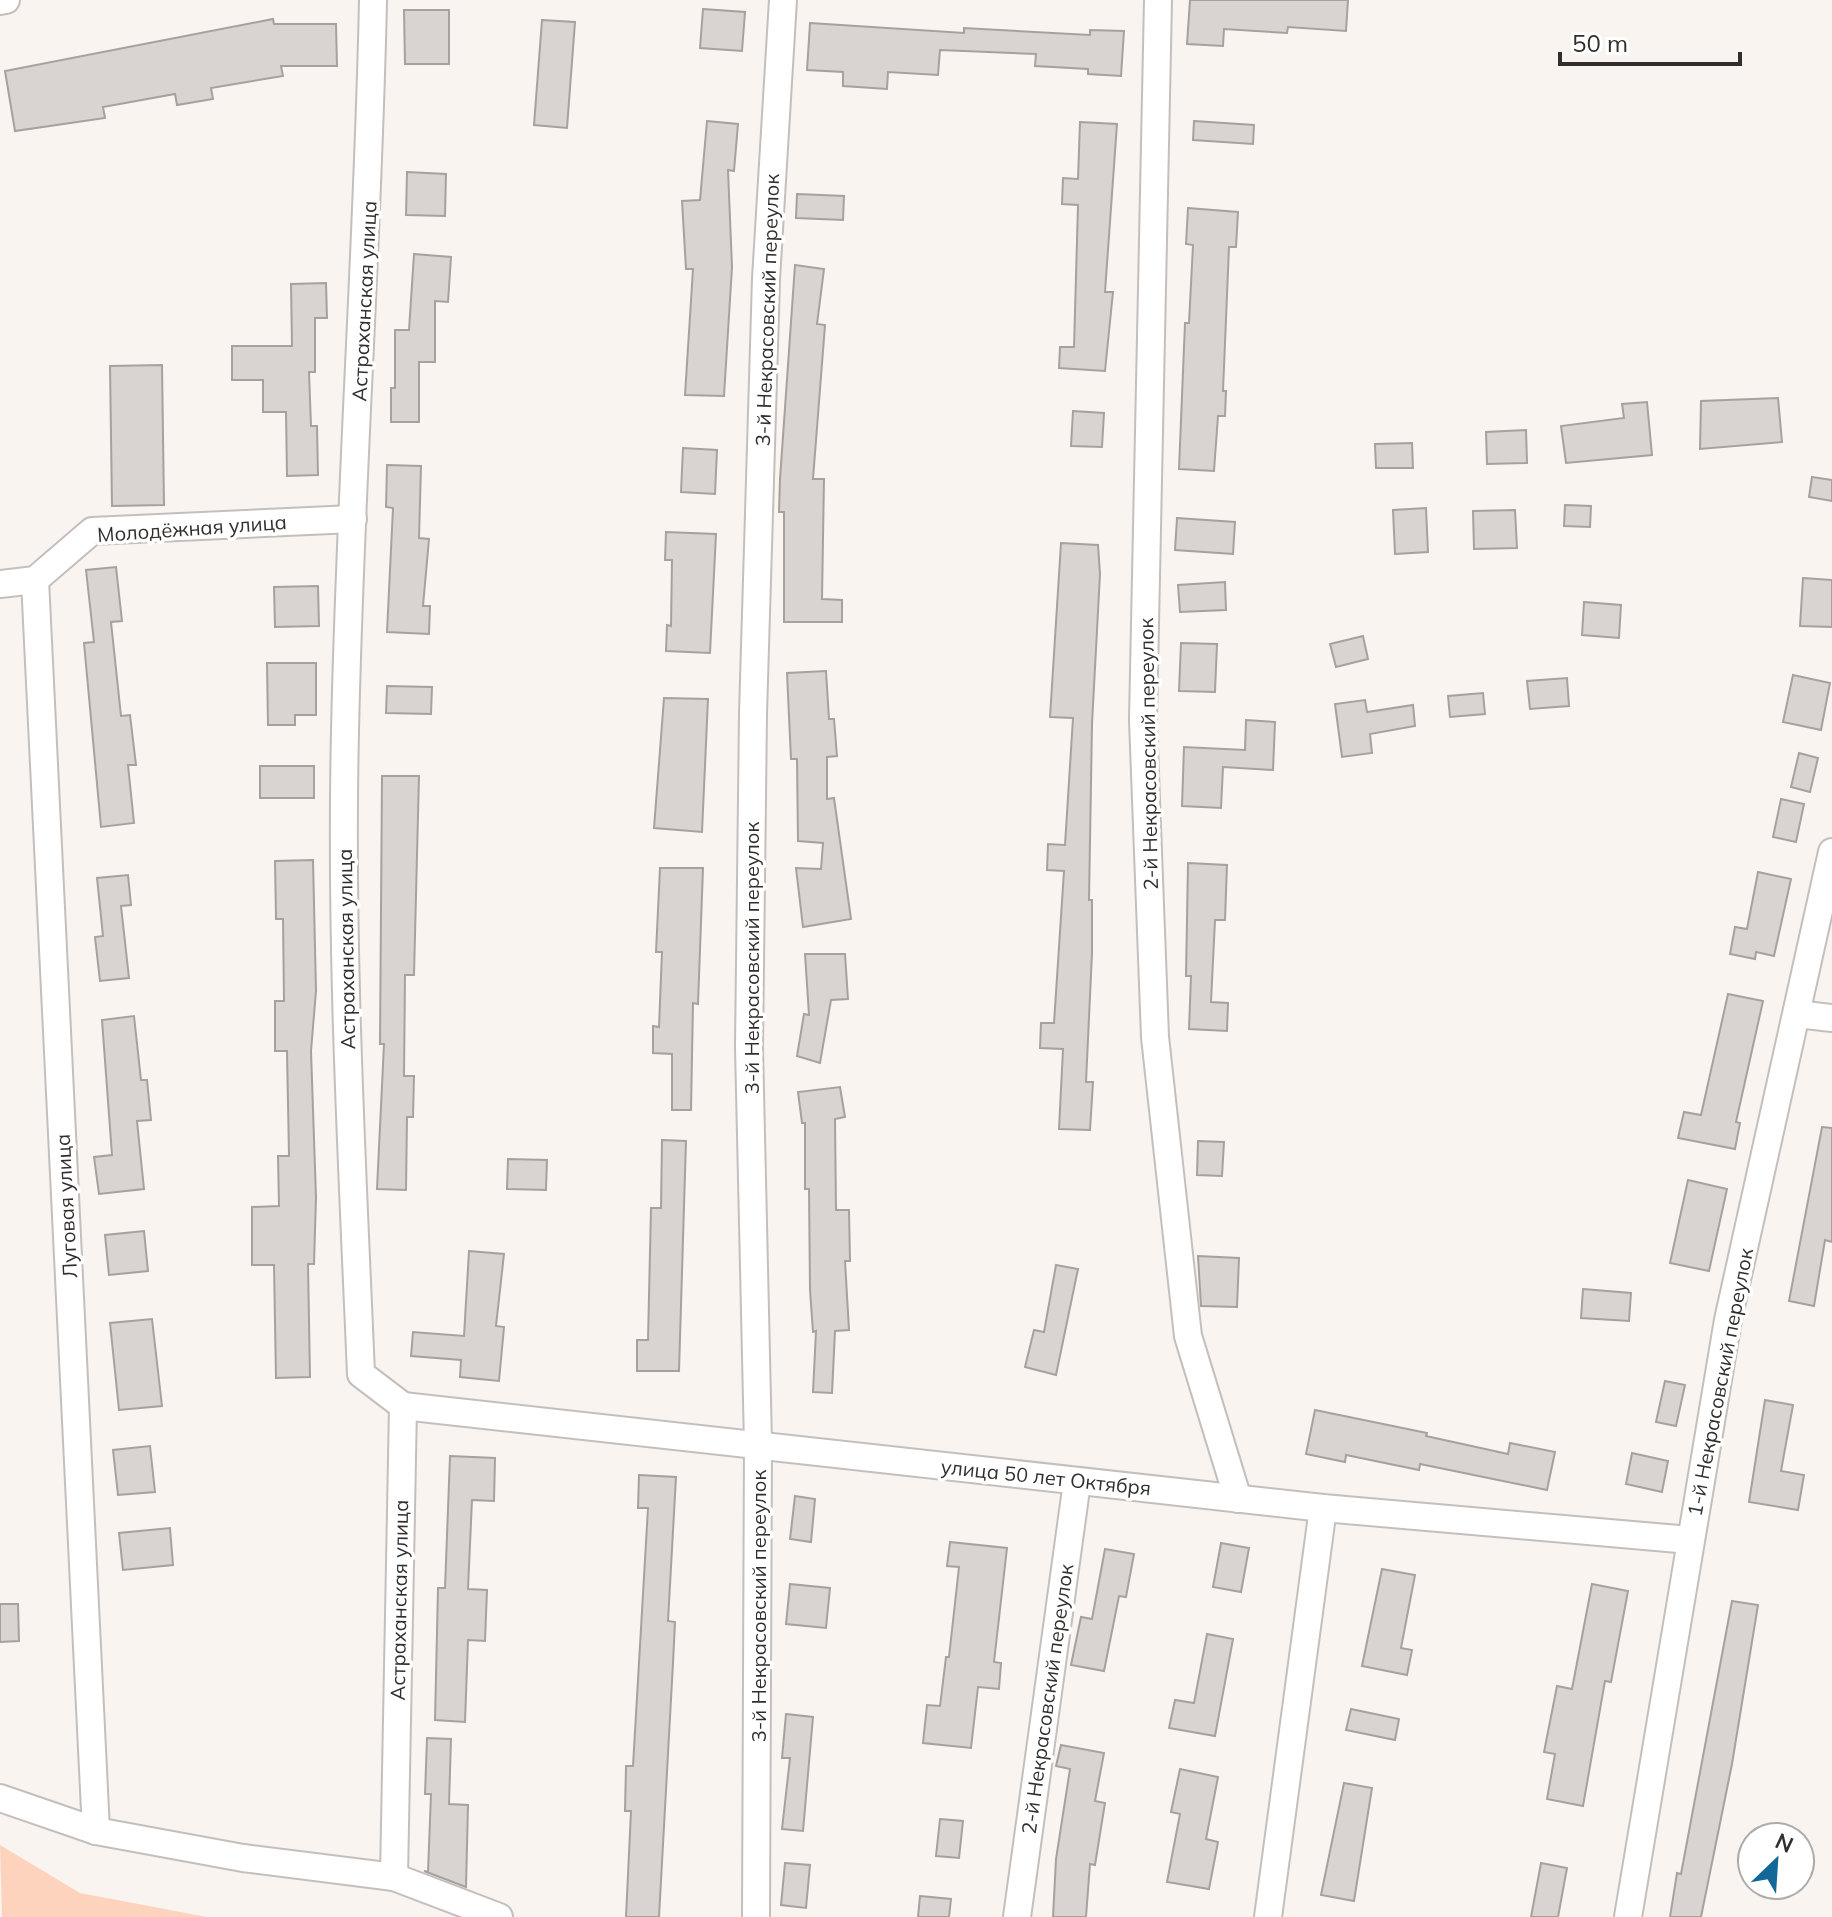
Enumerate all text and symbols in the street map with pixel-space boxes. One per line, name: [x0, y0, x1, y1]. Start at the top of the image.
scale bar: [1560, 16, 1740, 66]
text: 50 m: [1572, 28, 1628, 58]
street label: 3-й Некрасовский переулок: [750, 173, 784, 447]
street label: Астраханская улица: [346, 200, 382, 402]
street label: Молодёжная улица: [96, 509, 288, 547]
street label: 2-й Некрасовский переулок: [1133, 617, 1163, 890]
street label: 3-й Некрасовский переулок: [739, 822, 764, 1094]
street label: Астраханская улица: [332, 848, 360, 1050]
street label: Луговая улица: [50, 1133, 82, 1279]
street label: 1-й Некрасовский переулок: [1682, 1246, 1758, 1518]
street label: улица 50 лет Октября: [940, 1454, 1152, 1500]
street label: 3-й Некрасовский переулок: [746, 1470, 771, 1742]
street label: Астраханская улица: [385, 1499, 413, 1701]
street label: 2-й Некрасовский переулок: [1016, 1562, 1078, 1836]
north arrow: [1736, 1821, 1816, 1901]
text: N: [1771, 1827, 1798, 1859]

